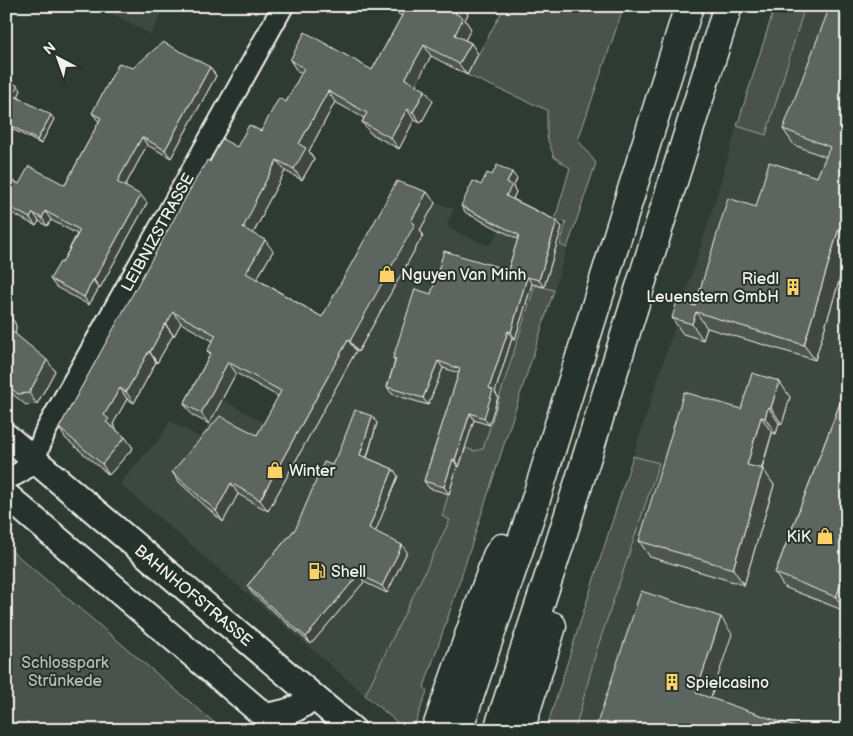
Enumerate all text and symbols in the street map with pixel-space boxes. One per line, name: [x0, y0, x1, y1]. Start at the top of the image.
north arrow: [32, 32, 82, 82]
text: N: [40, 39, 59, 58]
street label: LEIBNIZSTRASSE: [118, 170, 199, 295]
shop icon: Nguyen Van Minh: [377, 264, 397, 284]
place label: Nguyen Van Minh: [401, 266, 526, 285]
place label: Riedl Leuenstern GmbH: [646, 270, 779, 307]
building icon: Riedl Leuenstern GmbH: [783, 277, 803, 297]
shop icon: Winter: [265, 460, 285, 480]
place label: Winter: [289, 462, 336, 481]
shop icon: KiK: [815, 526, 835, 546]
place label: KiK: [787, 528, 812, 547]
street label: BAHNHOFSTRASSE: [130, 541, 256, 651]
fuel station icon: Shell: [307, 561, 327, 581]
place label: Shell: [331, 563, 366, 582]
park label: Schlosspark Strünkede: [21, 654, 109, 691]
building icon: Spielcasino: [662, 672, 682, 692]
place label: Spielcasino: [686, 674, 769, 693]

